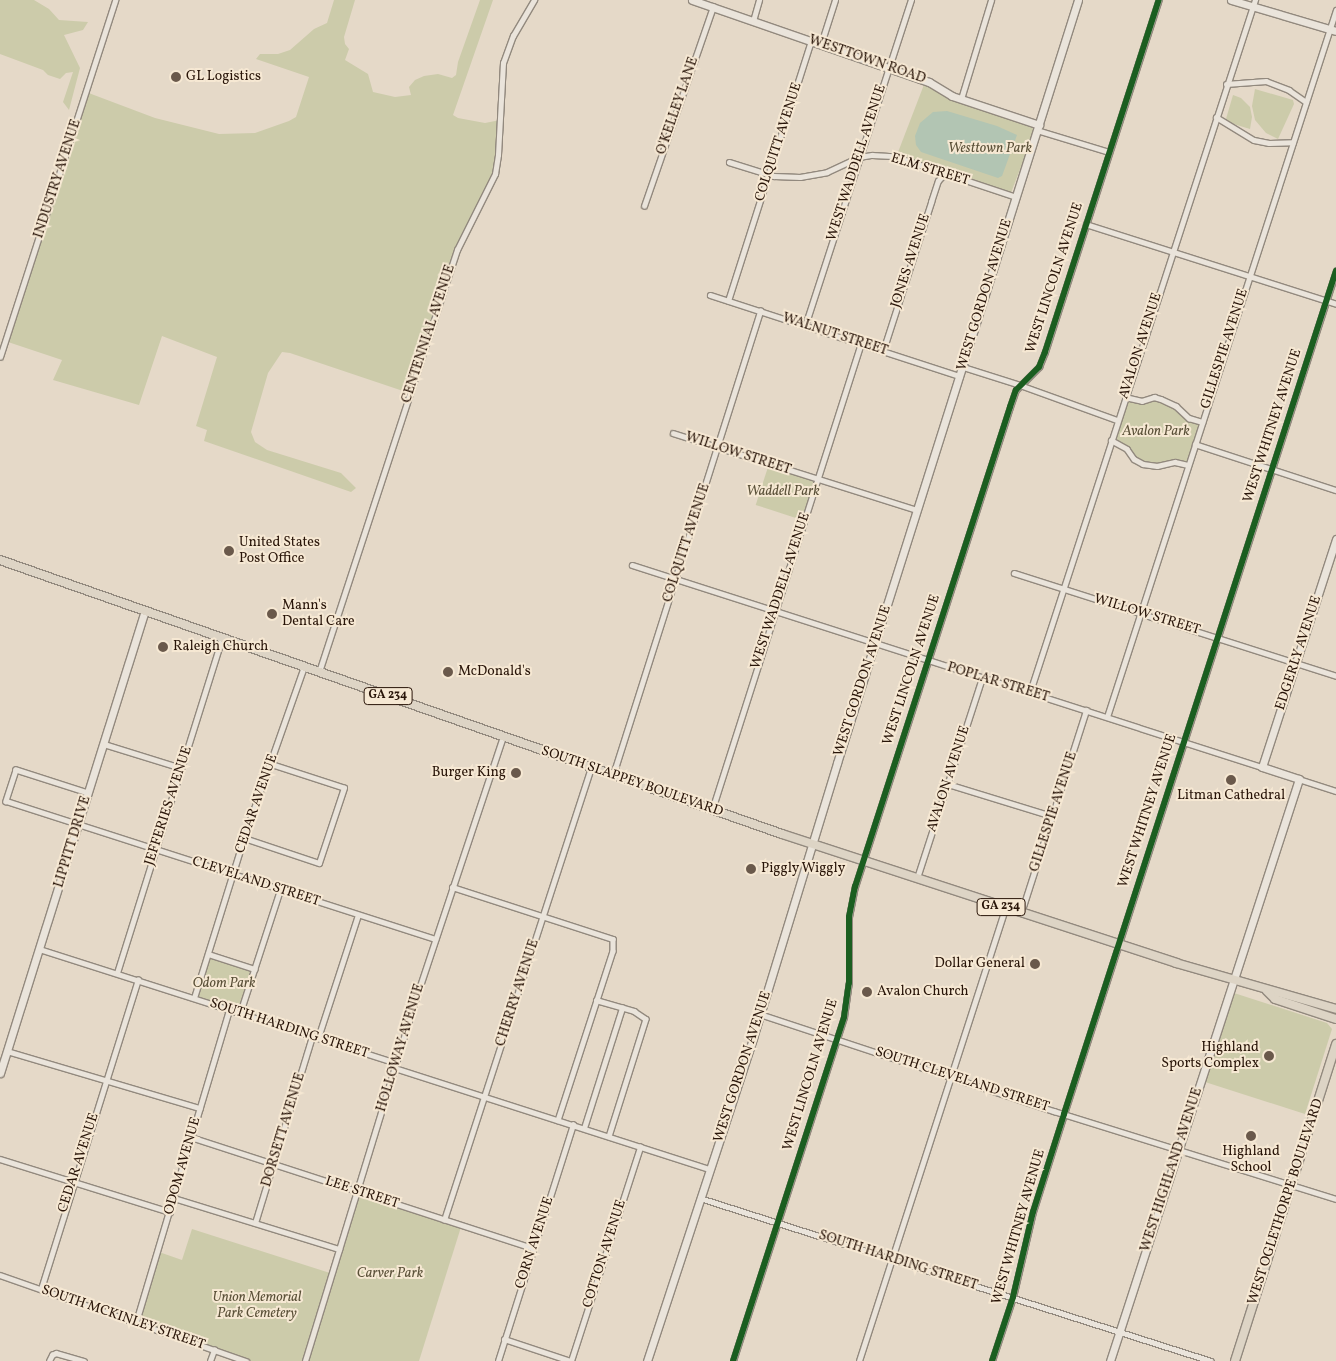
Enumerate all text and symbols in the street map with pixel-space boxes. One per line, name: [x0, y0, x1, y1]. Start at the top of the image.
street label: WESTTOWN ROAD: [806, 32, 928, 88]
street label: O'KELLEY LANE: [653, 55, 703, 157]
place label: GL Logistics: [186, 69, 261, 85]
marker: GL Logistics: [170, 71, 182, 83]
street label: COLQUITT AVENUE: [752, 80, 806, 204]
street label: WEST WADDELL AVENUE: [824, 82, 890, 244]
street label: INDUSTRY AVENUE: [31, 117, 85, 241]
park label: Westtown Park: [948, 141, 1032, 157]
street label: ELM STREET: [889, 150, 971, 190]
street label: WEST LINCOLN AVENUE: [1023, 200, 1087, 356]
street label: JONES AVENUE: [888, 212, 934, 310]
street label: WEST GORDON AVENUE: [954, 217, 1016, 373]
street label: CENTENNIAL AVENUE: [399, 263, 459, 405]
street label: GILLESPIE AVENUE: [1198, 287, 1252, 411]
street label: AVALON AVENUE: [1116, 291, 1166, 401]
street label: WALNUT STREET: [780, 310, 890, 360]
street label: WEST WHITNEY AVENUE: [1240, 346, 1306, 506]
park label: Avalon Park: [1122, 424, 1190, 440]
street label: WILLOW STREET: [683, 429, 793, 479]
street label: COLQUITT AVENUE: [660, 481, 714, 605]
park label: Waddell Park: [746, 484, 820, 500]
street label: WEST WADDELL AVENUE: [748, 510, 814, 672]
place label: United States Post Office: [239, 535, 320, 568]
marker: United States Post Office: [223, 545, 235, 557]
street label: WILLOW STREET: [1092, 591, 1202, 639]
street label: WEST LINCOLN AVENUE: [880, 592, 944, 748]
street label: EDGERLY AVENUE: [1273, 593, 1325, 713]
place label: Mann's Dental Care: [282, 598, 355, 630]
street label: WEST GORDON AVENUE: [831, 603, 895, 759]
marker: Mann's Dental Care: [266, 608, 278, 620]
place label: Raleigh Church: [173, 639, 268, 655]
marker: Raleigh Church: [157, 641, 169, 653]
street label: POPLAR STREET: [945, 659, 1051, 707]
place label: McDonald's: [458, 664, 531, 680]
marker: McDonald's: [442, 666, 454, 678]
road number: GA 234: [363, 686, 413, 706]
street label: AVALON AVENUE: [924, 724, 974, 834]
street label: WEST WHITNEY AVENUE: [1115, 731, 1181, 891]
street label: SOUTH SLAPPEY BOULEVARD: [539, 743, 725, 821]
street label: JEFFERIES AVENUE: [142, 744, 196, 868]
street label: GILLESPIE AVENUE: [1027, 750, 1081, 874]
street label: CEDAR AVENUE: [232, 752, 282, 856]
place label: Burger King: [432, 765, 506, 781]
marker: Burger King: [510, 767, 522, 779]
marker: Litman Cathedral: [1225, 774, 1237, 786]
place label: Litman Cathedral: [1177, 788, 1285, 804]
street label: LIPPITT DRIVE: [51, 794, 95, 890]
street label: CLEVELAND STREET: [190, 853, 322, 911]
place label: Piggly Wiggly: [761, 861, 846, 877]
marker: Piggly Wiggly: [745, 863, 757, 875]
road number: GA 234: [976, 898, 1026, 916]
street label: CHERRY AVENUE: [493, 937, 543, 1049]
place label: Dollar General: [935, 956, 1025, 972]
marker: Dollar General: [1029, 958, 1041, 970]
park label: Odom Park: [192, 976, 256, 992]
street label: HOLLOWAY AVENUE: [373, 982, 429, 1114]
place label: Avalon Church: [877, 984, 969, 1000]
marker: Avalon Church: [861, 986, 873, 998]
street label: WEST GORDON AVENUE: [711, 989, 775, 1145]
street label: SOUTH HARDING STREET: [207, 995, 371, 1063]
street label: WEST LINCOLN AVENUE: [780, 997, 842, 1153]
place label: Highland Sports Complex: [1161, 1040, 1259, 1072]
street label: SOUTH CLEVELAND STREET: [873, 1044, 1051, 1116]
marker: Highland Sports Complex: [1263, 1050, 1275, 1062]
street label: DORSETT AVENUE: [259, 1071, 309, 1189]
street label: WEST HIGHLAND AVENUE: [1137, 1086, 1207, 1254]
street label: WEST OGLETHORPE BOULEVARD: [1245, 1097, 1327, 1307]
street label: CEDAR AVENUE: [55, 1111, 103, 1215]
street label: ODOM AVENUE: [161, 1115, 205, 1217]
marker: Highland School: [1245, 1130, 1257, 1142]
place label: Highland School: [1222, 1144, 1280, 1176]
street label: WEST WHITNEY AVENUE: [989, 1147, 1049, 1307]
street label: LEE STREET: [323, 1173, 401, 1213]
street label: CORN AVENUE: [512, 1195, 558, 1291]
street label: COTTON AVENUE: [580, 1198, 630, 1310]
street label: SOUTH HARDING STREET: [816, 1227, 980, 1295]
park label: Carver Park: [357, 1266, 423, 1282]
street label: SOUTH MCKINLEY STREET: [39, 1282, 207, 1354]
park label: Union Memorial Park Cemetery: [213, 1290, 301, 1322]

